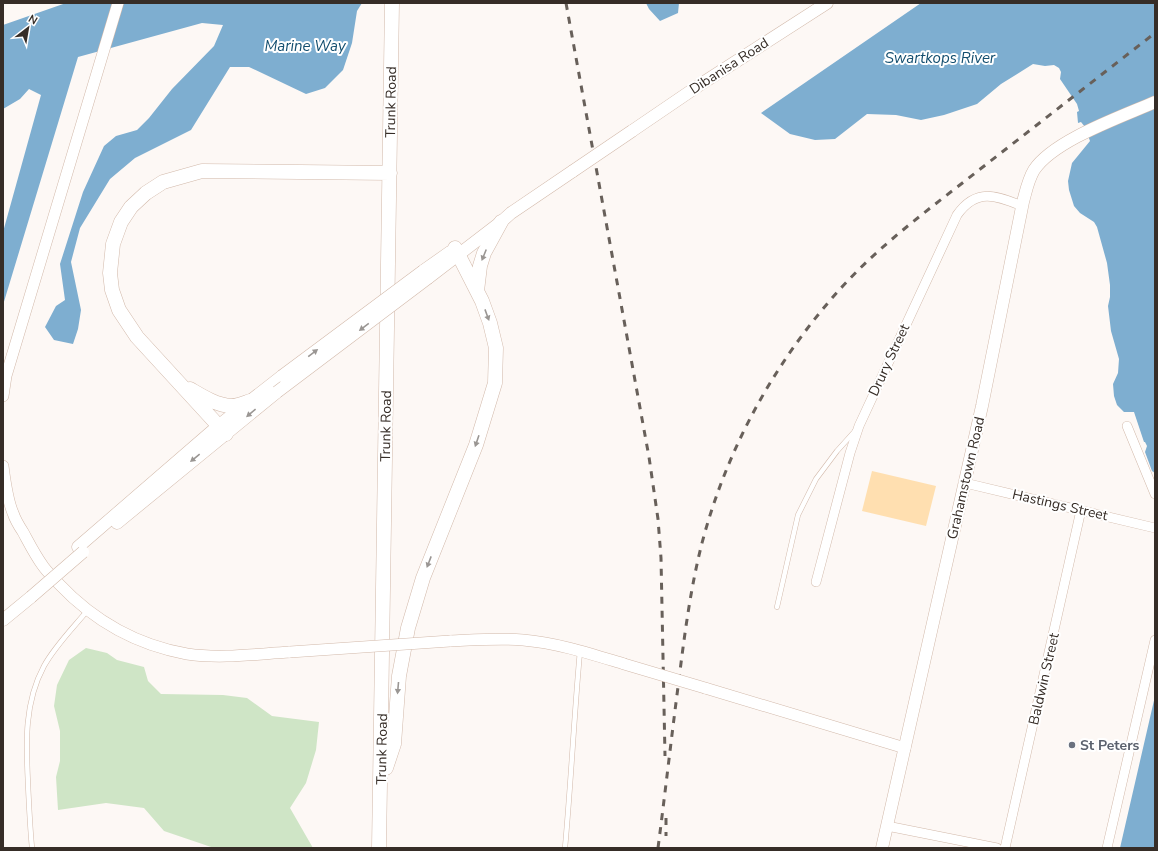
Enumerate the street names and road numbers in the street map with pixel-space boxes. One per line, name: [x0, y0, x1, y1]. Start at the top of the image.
street label: Dibanisa Road: [686, 33, 772, 99]
street label: Trunk Road: [381, 66, 401, 138]
street label: Drury Street: [864, 321, 914, 399]
street label: Trunk Road: [376, 390, 396, 462]
street label: Grahamstown Road: [943, 415, 989, 541]
street label: Hastings Street: [1010, 485, 1110, 525]
street label: Baldwin Street: [1024, 631, 1064, 727]
street label: Trunk Road: [372, 713, 392, 785]

